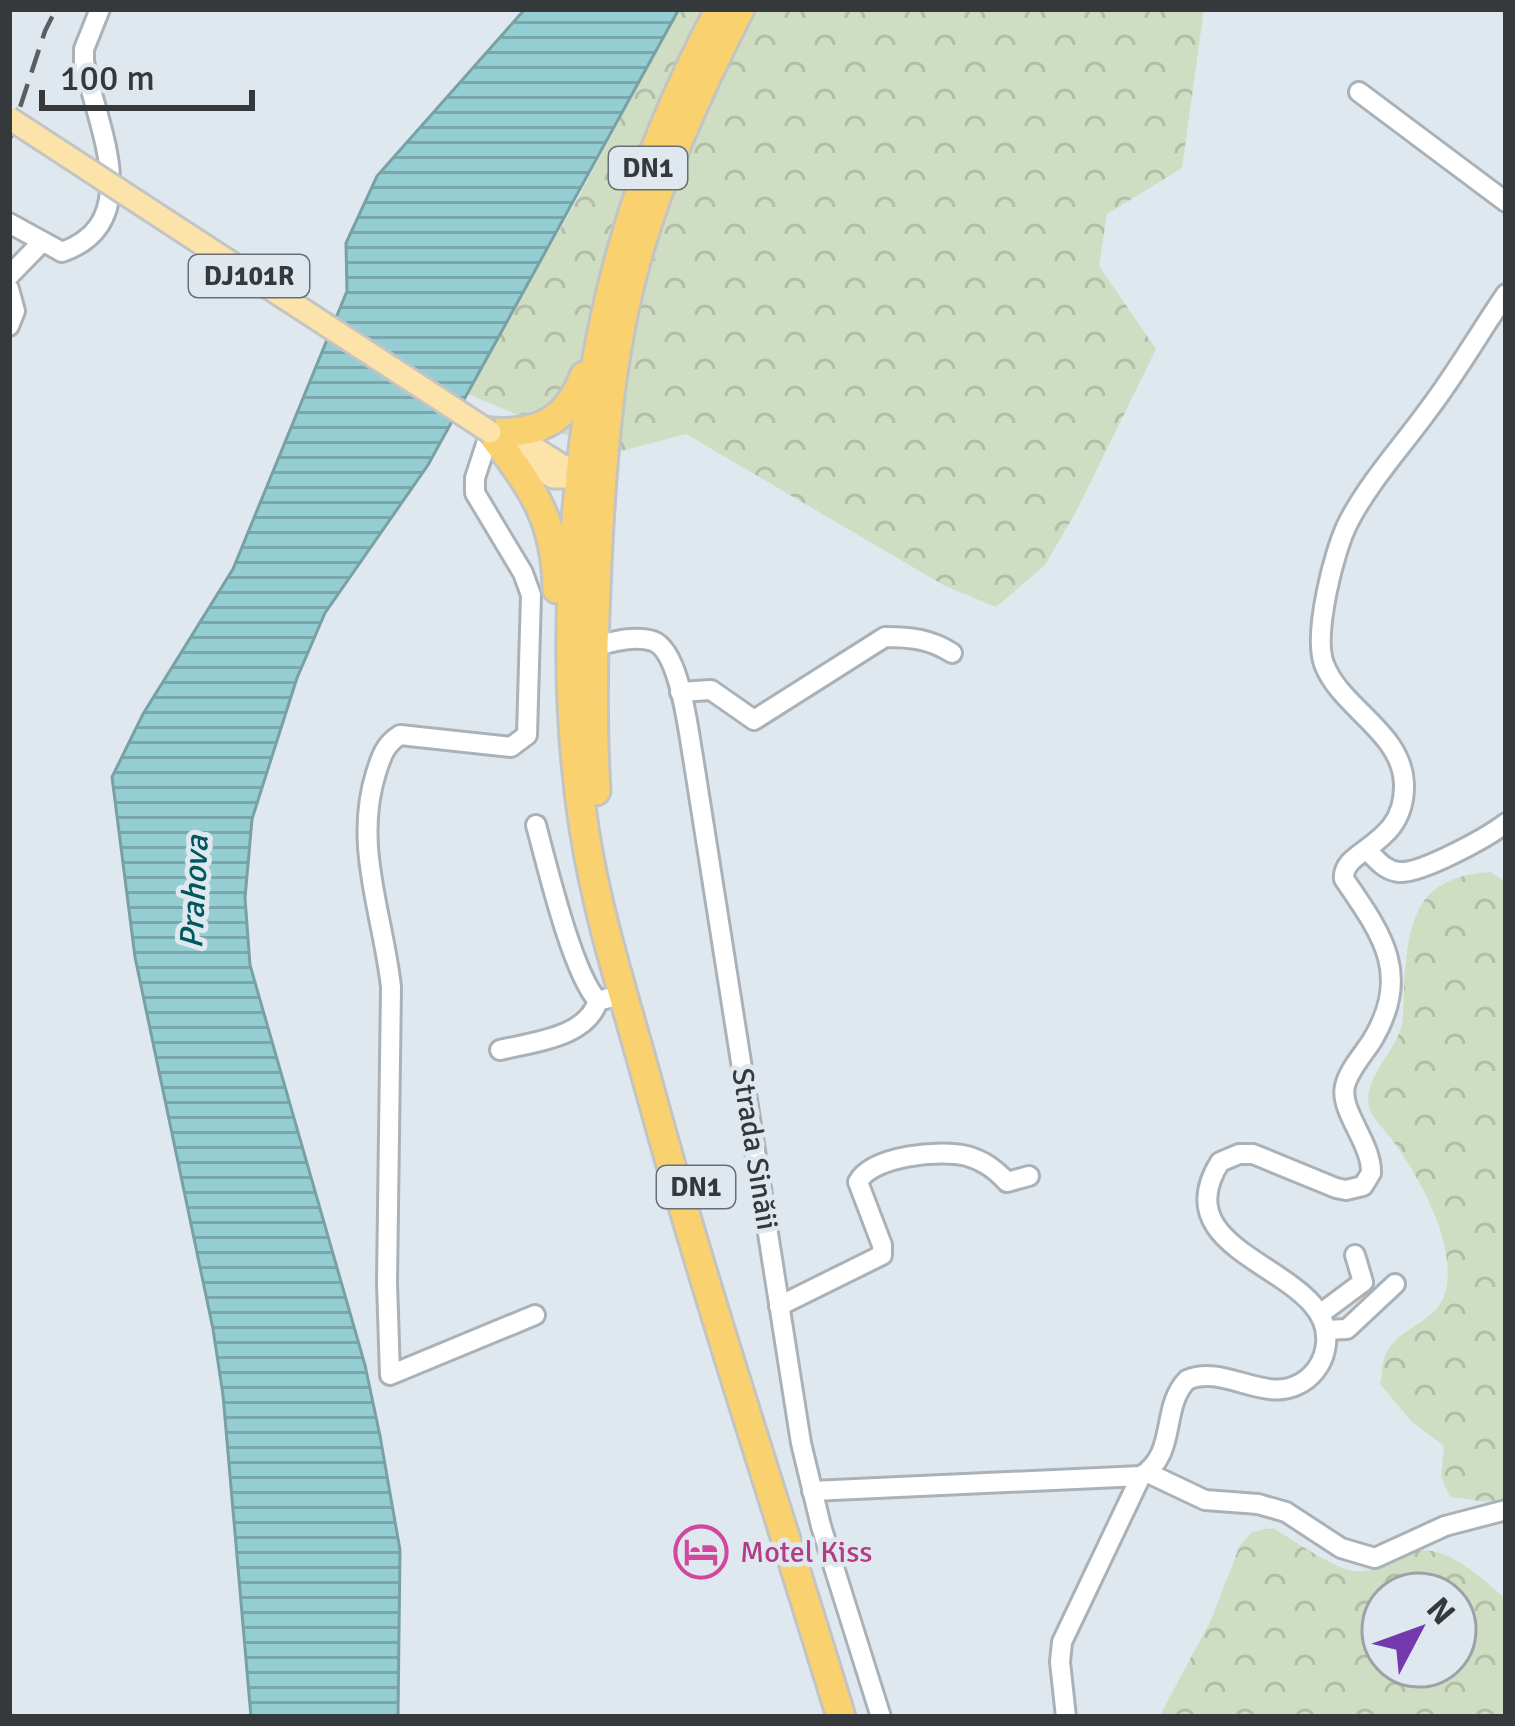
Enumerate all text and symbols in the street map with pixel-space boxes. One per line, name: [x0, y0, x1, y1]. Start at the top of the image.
scale bar: [42, 36, 252, 110]
text: 100 m: [60, 56, 155, 101]
road number: DN1: [609, 147, 687, 189]
road number: DJ101R: [189, 255, 309, 297]
water label: Prahova: [171, 833, 218, 950]
street label: Strada Sinăii: [723, 1065, 786, 1233]
road number: DN1: [657, 1166, 735, 1208]
hotel icon: Motel Kiss: [673, 1524, 729, 1580]
place label: Motel Kiss: [740, 1534, 872, 1571]
north arrow: [1359, 1570, 1479, 1690]
text: N: [1418, 1589, 1464, 1633]

